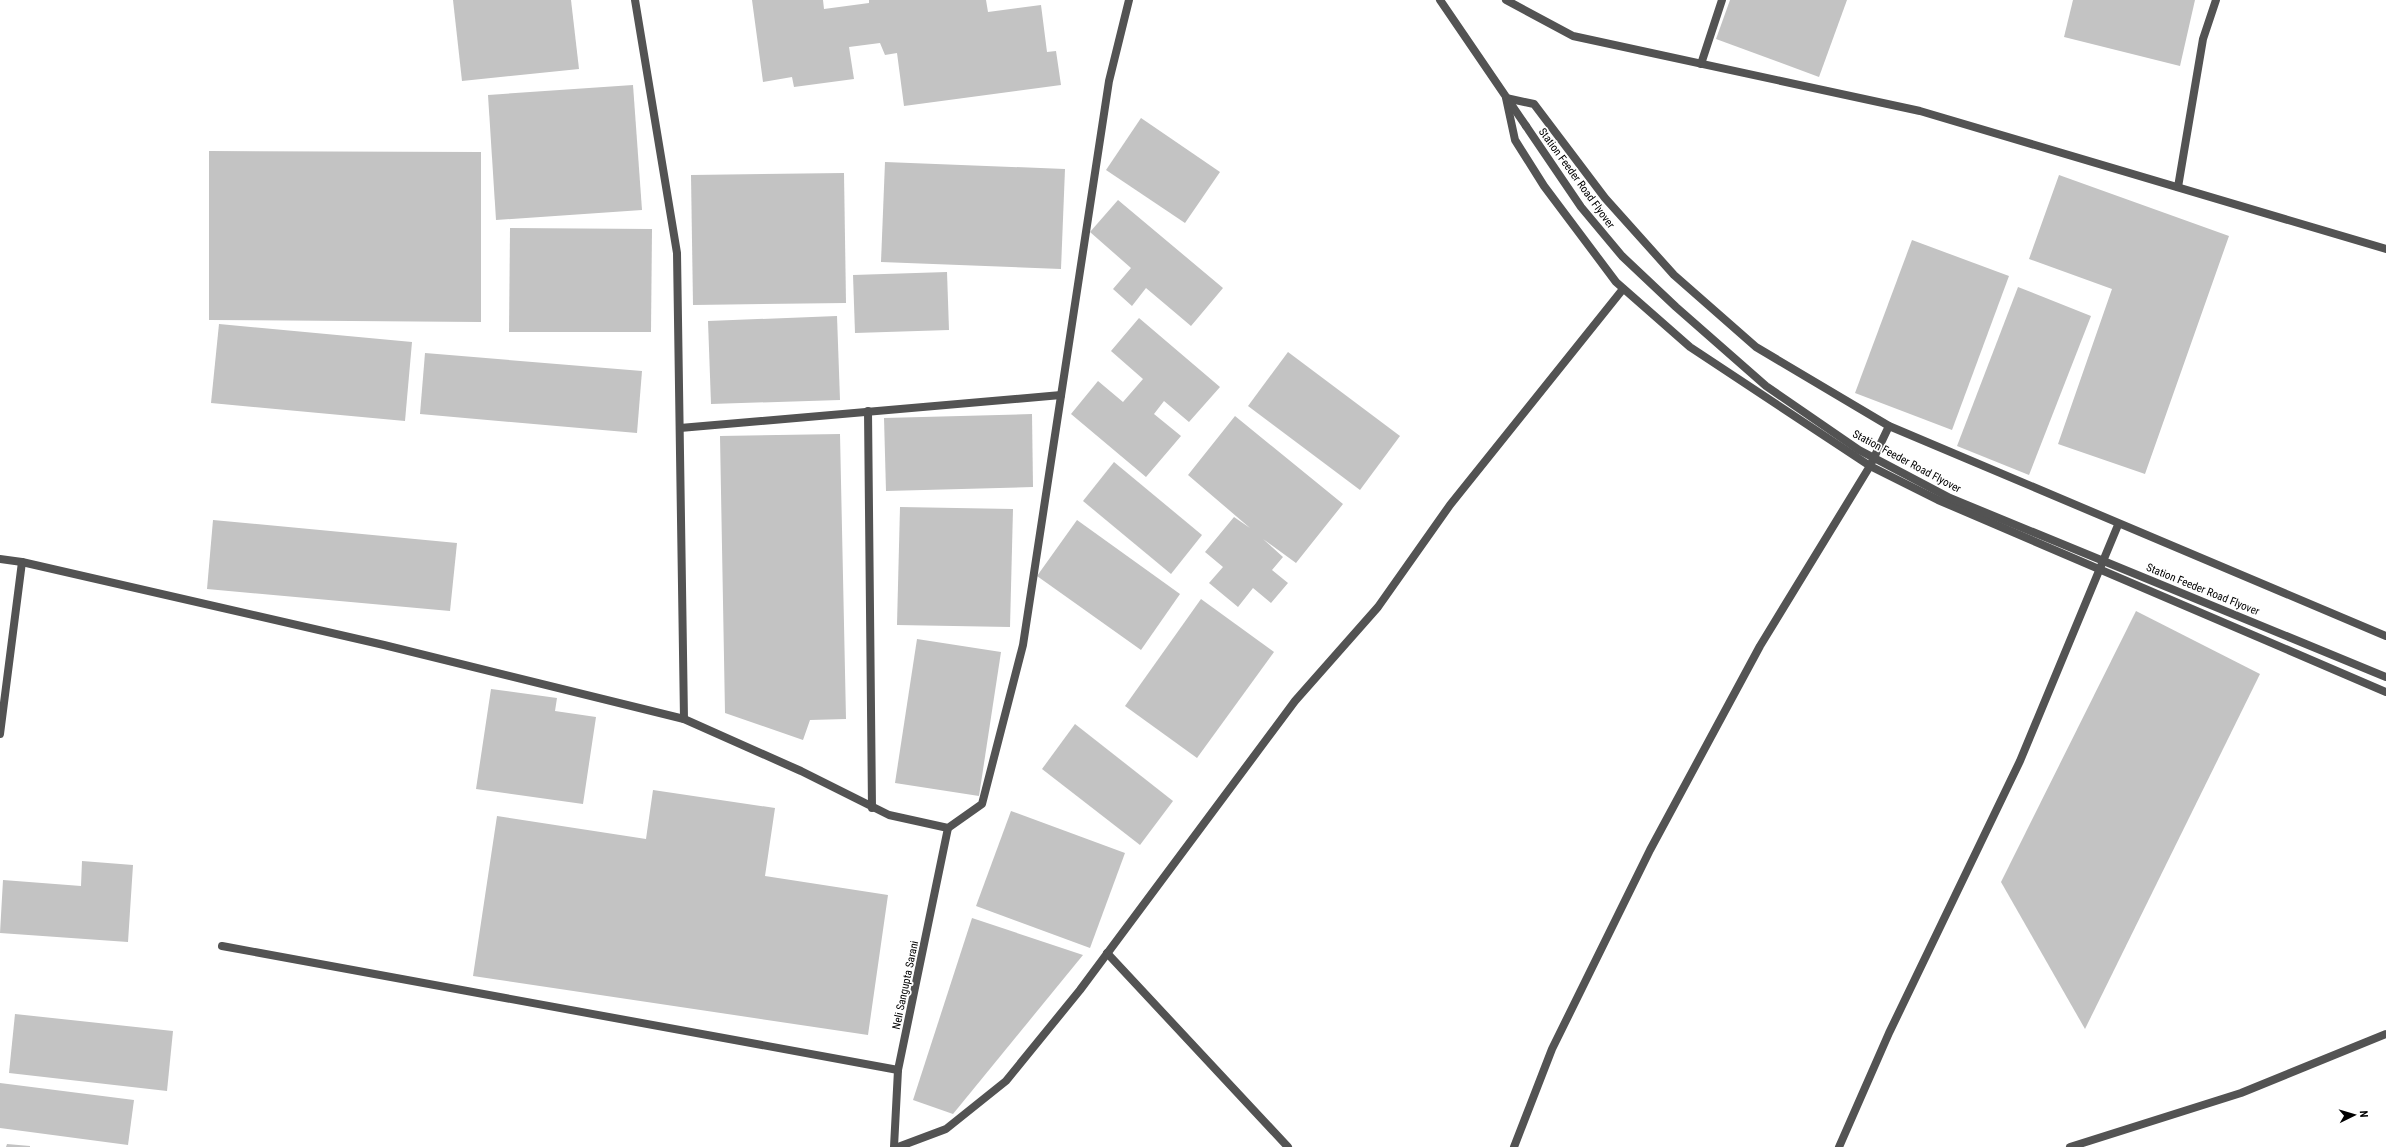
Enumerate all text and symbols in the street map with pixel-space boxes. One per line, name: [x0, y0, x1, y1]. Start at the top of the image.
street label: Station Feeder Road Flyover: [1536, 126, 1618, 232]
street label: Station Feeder Road Flyover: [1850, 427, 1964, 496]
street label: Station Feeder Road Flyover: [2144, 561, 2262, 618]
street label: Neli Sangupta Sarani: [890, 940, 921, 1031]
north arrow: [2334, 1095, 2374, 1135]
text: N: [2357, 1110, 2370, 1118]

